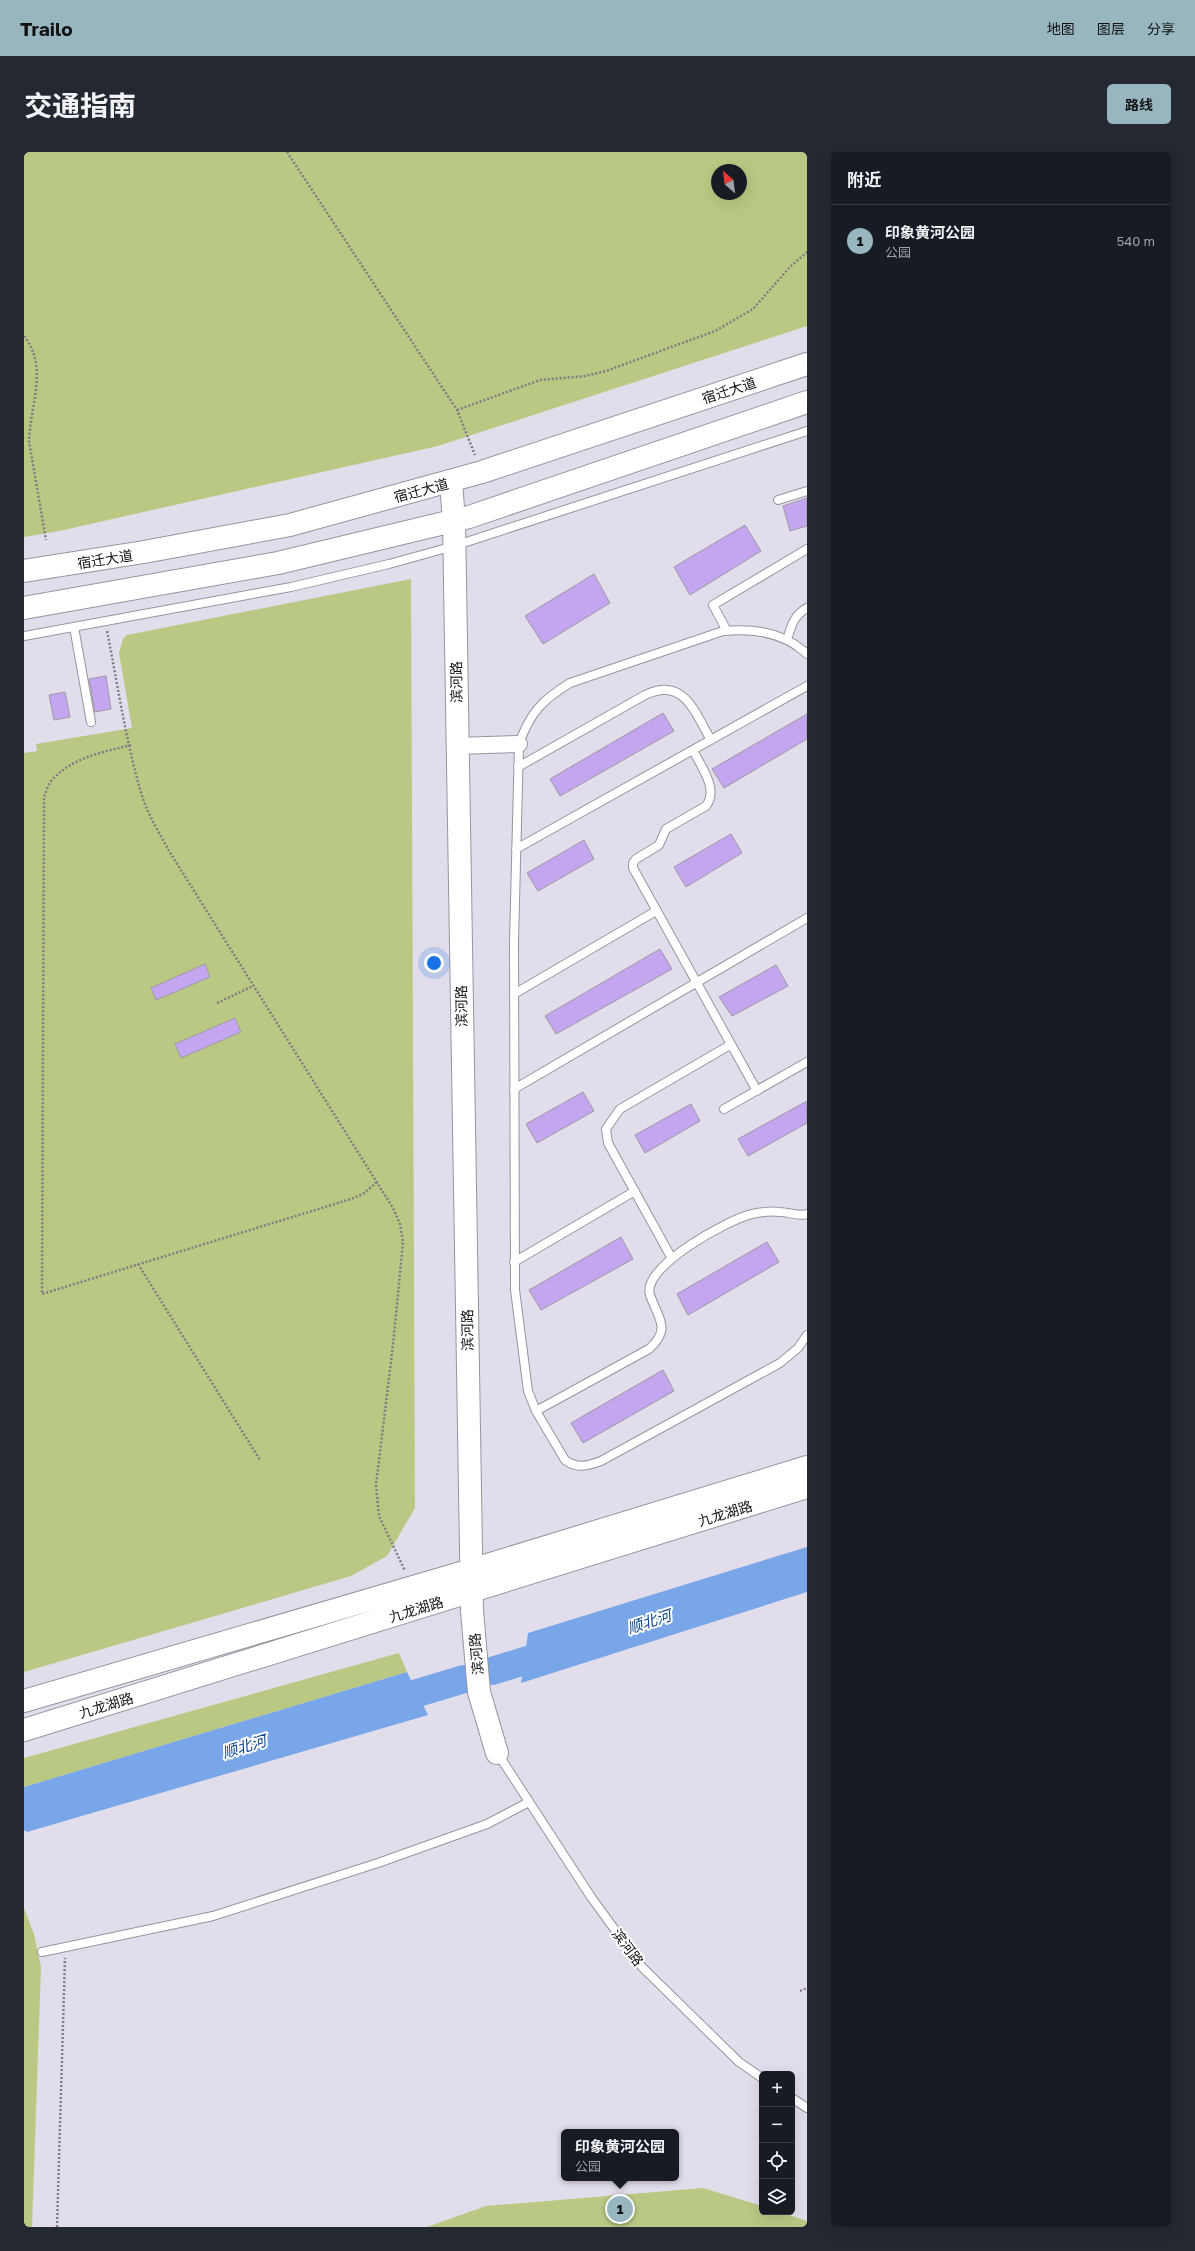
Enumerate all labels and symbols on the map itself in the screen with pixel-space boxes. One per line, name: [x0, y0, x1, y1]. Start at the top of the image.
north arrow: [711, 164, 747, 200]
street label: 宿迁大道: [700, 373, 758, 407]
street label: 宿迁大道: [392, 475, 450, 505]
street label: 宿迁大道: [76, 546, 134, 572]
street label: 滨河路: [447, 661, 465, 703]
your location: [424, 953, 444, 973]
street label: 滨河路: [452, 985, 470, 1027]
street label: 滨河路: [458, 1309, 476, 1351]
street label: 九龙湖路: [696, 1497, 754, 1529]
street label: 九龙湖路: [387, 1593, 445, 1625]
water label: 顺北河: [625, 1605, 676, 1637]
street label: 滨河路: [466, 1632, 486, 1676]
street label: 九龙湖路: [77, 1689, 135, 1721]
water label: 顺北河: [220, 1730, 271, 1761]
street label: 滨河路: [609, 1925, 647, 1969]
pin: 1: [607, 2194, 633, 2224]

